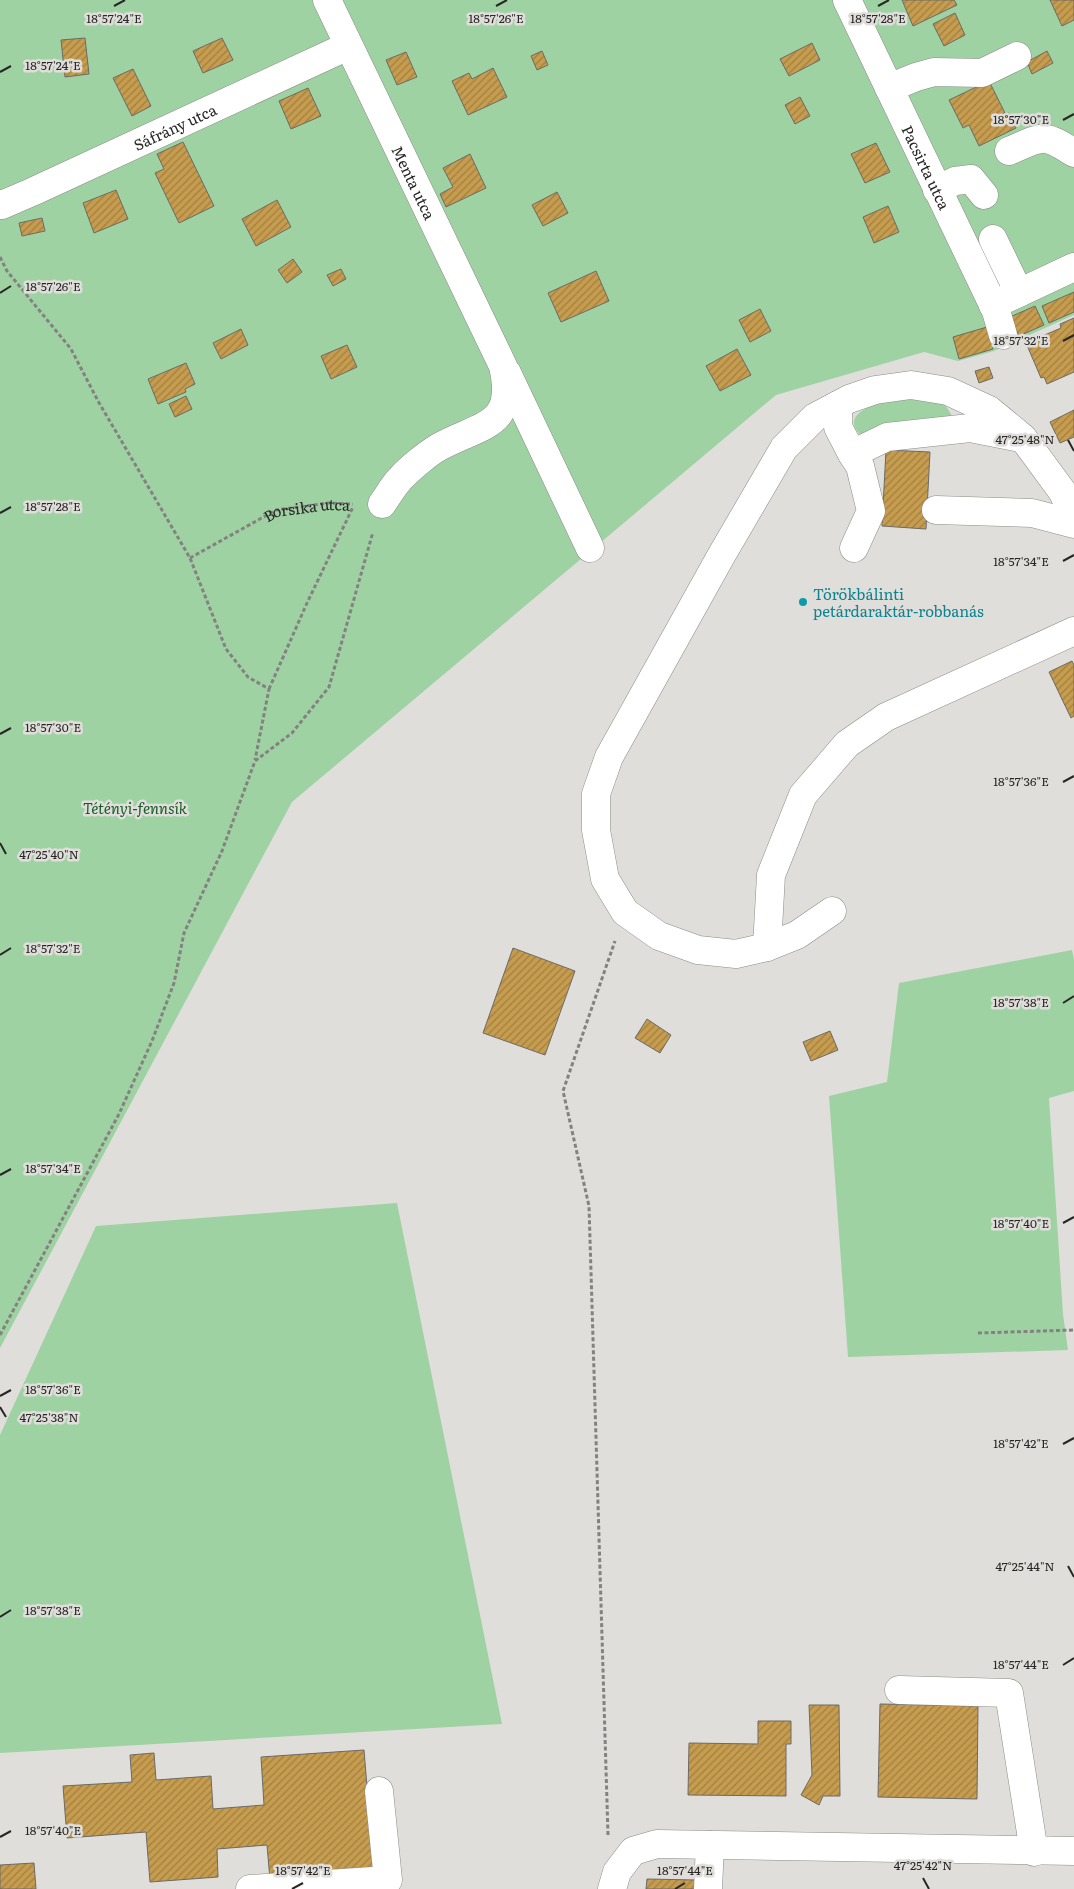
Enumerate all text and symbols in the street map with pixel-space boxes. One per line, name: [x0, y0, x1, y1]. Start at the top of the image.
text: 18°57'24"E: [86, 9, 142, 27]
text: 18°57'26"E: [468, 9, 524, 27]
text: 18°57'28"E: [850, 9, 906, 27]
text: 18°57'24"E: [25, 56, 81, 74]
street label: Sáfrány utca: [129, 97, 221, 155]
text: 18°57'30"E: [993, 110, 1049, 128]
street label: Pacsirta utca: [897, 121, 957, 214]
street label: Menta utca: [387, 141, 443, 224]
text: 18°57'26"E: [25, 277, 81, 295]
text: 18°57'32"E: [994, 331, 1049, 349]
text: 47°25'48"N: [995, 430, 1055, 448]
street label: Borsika utca: [258, 491, 352, 527]
text: 18°57'28"E: [25, 497, 81, 515]
text: 18°57'34"E: [993, 552, 1049, 570]
place label: Törökbálinti petárdaraktár-robbanás: [813, 582, 984, 622]
marker: Törökbálinti petárdaraktár-robbanás: [797, 596, 809, 608]
text: 18°57'30"E: [25, 718, 81, 736]
text: 18°57'36"E: [993, 772, 1049, 790]
park label: Tétényi-fennsík: [83, 796, 188, 819]
text: 47°25'40"N: [19, 845, 79, 863]
text: 18°57'32"E: [26, 939, 81, 957]
text: 18°57'38"E: [993, 993, 1049, 1011]
text: 18°57'34"E: [25, 1159, 81, 1177]
text: 18°57'40"E: [993, 1214, 1049, 1232]
text: 18°57'36"E: [25, 1380, 81, 1398]
text: 47°25'38"N: [20, 1408, 79, 1426]
text: 18°57'42"E: [993, 1434, 1049, 1452]
text: 47°25'44"N: [995, 1557, 1055, 1575]
text: 18°57'38"E: [25, 1601, 81, 1619]
text: 18°57'44"E: [993, 1655, 1049, 1673]
text: 18°57'40"E: [25, 1821, 81, 1839]
text: 47°25'42"N: [894, 1856, 952, 1874]
text: 18°57'42"E: [275, 1861, 331, 1879]
text: 18°57'44"E: [657, 1861, 713, 1879]

